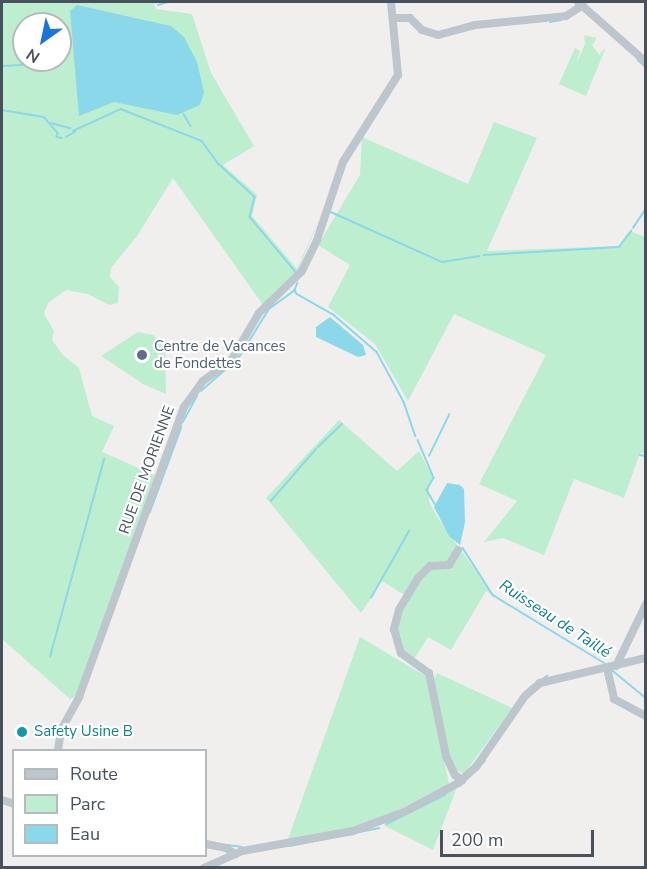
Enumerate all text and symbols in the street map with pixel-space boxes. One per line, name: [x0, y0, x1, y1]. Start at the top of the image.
north arrow: [12, 12, 72, 72]
text: N: [22, 43, 44, 68]
place label: Centre de Vacances de Fondettes: [154, 337, 286, 372]
marker: Centre de Vacances de Fondettes: [135, 348, 149, 362]
street label: RUE DE MORIENNE: [115, 403, 179, 537]
water label: Ruisseau de Taillé: [496, 576, 614, 662]
place label: Safety Usine B: [34, 723, 133, 741]
marker: Safety Usine B: [15, 725, 29, 739]
legend: [12, 749, 207, 857]
text: Route: [70, 762, 118, 786]
text: Parc: [70, 792, 105, 816]
scale bar: [443, 818, 598, 856]
text: Eau: [70, 822, 100, 846]
text: 200 m: [451, 828, 503, 852]

